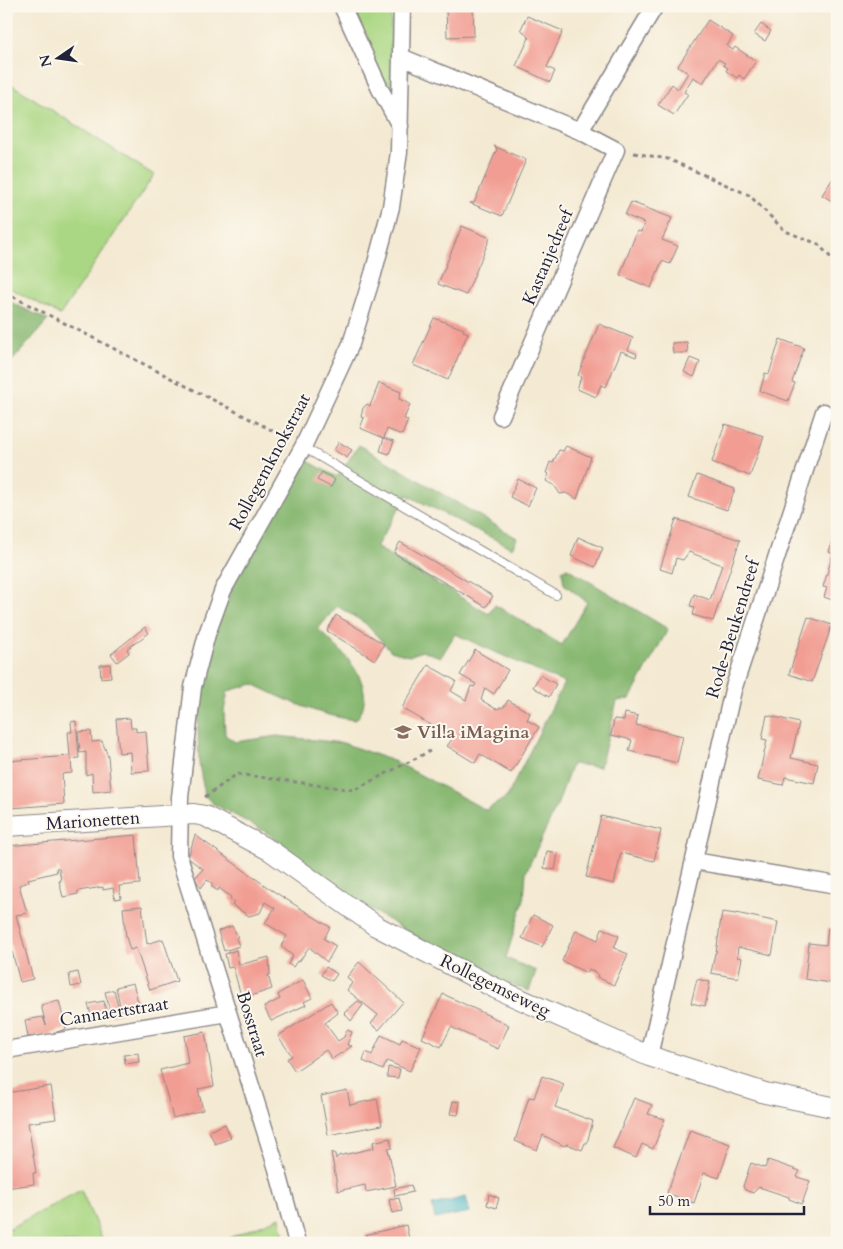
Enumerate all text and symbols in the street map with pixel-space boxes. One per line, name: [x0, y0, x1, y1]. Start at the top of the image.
north arrow: [32, 32, 82, 82]
text: N: [35, 53, 56, 69]
street label: Kastanjedreef: [517, 202, 581, 309]
street label: Rollegemknokstraat: [223, 389, 317, 535]
street label: Rode-Beukendreef: [700, 553, 767, 702]
place label: Vil!a iMagina: [417, 720, 530, 745]
school or university icon: Vil!a iMagina: [393, 722, 413, 742]
street label: Marionetten: [45, 805, 142, 837]
street label: Rollegemseweg: [436, 948, 555, 1024]
street label: Bosstraat: [230, 988, 274, 1060]
street label: Cannaertstraat: [58, 991, 170, 1033]
scale bar: [650, 1184, 804, 1216]
text: 50 m: [658, 1191, 690, 1211]

